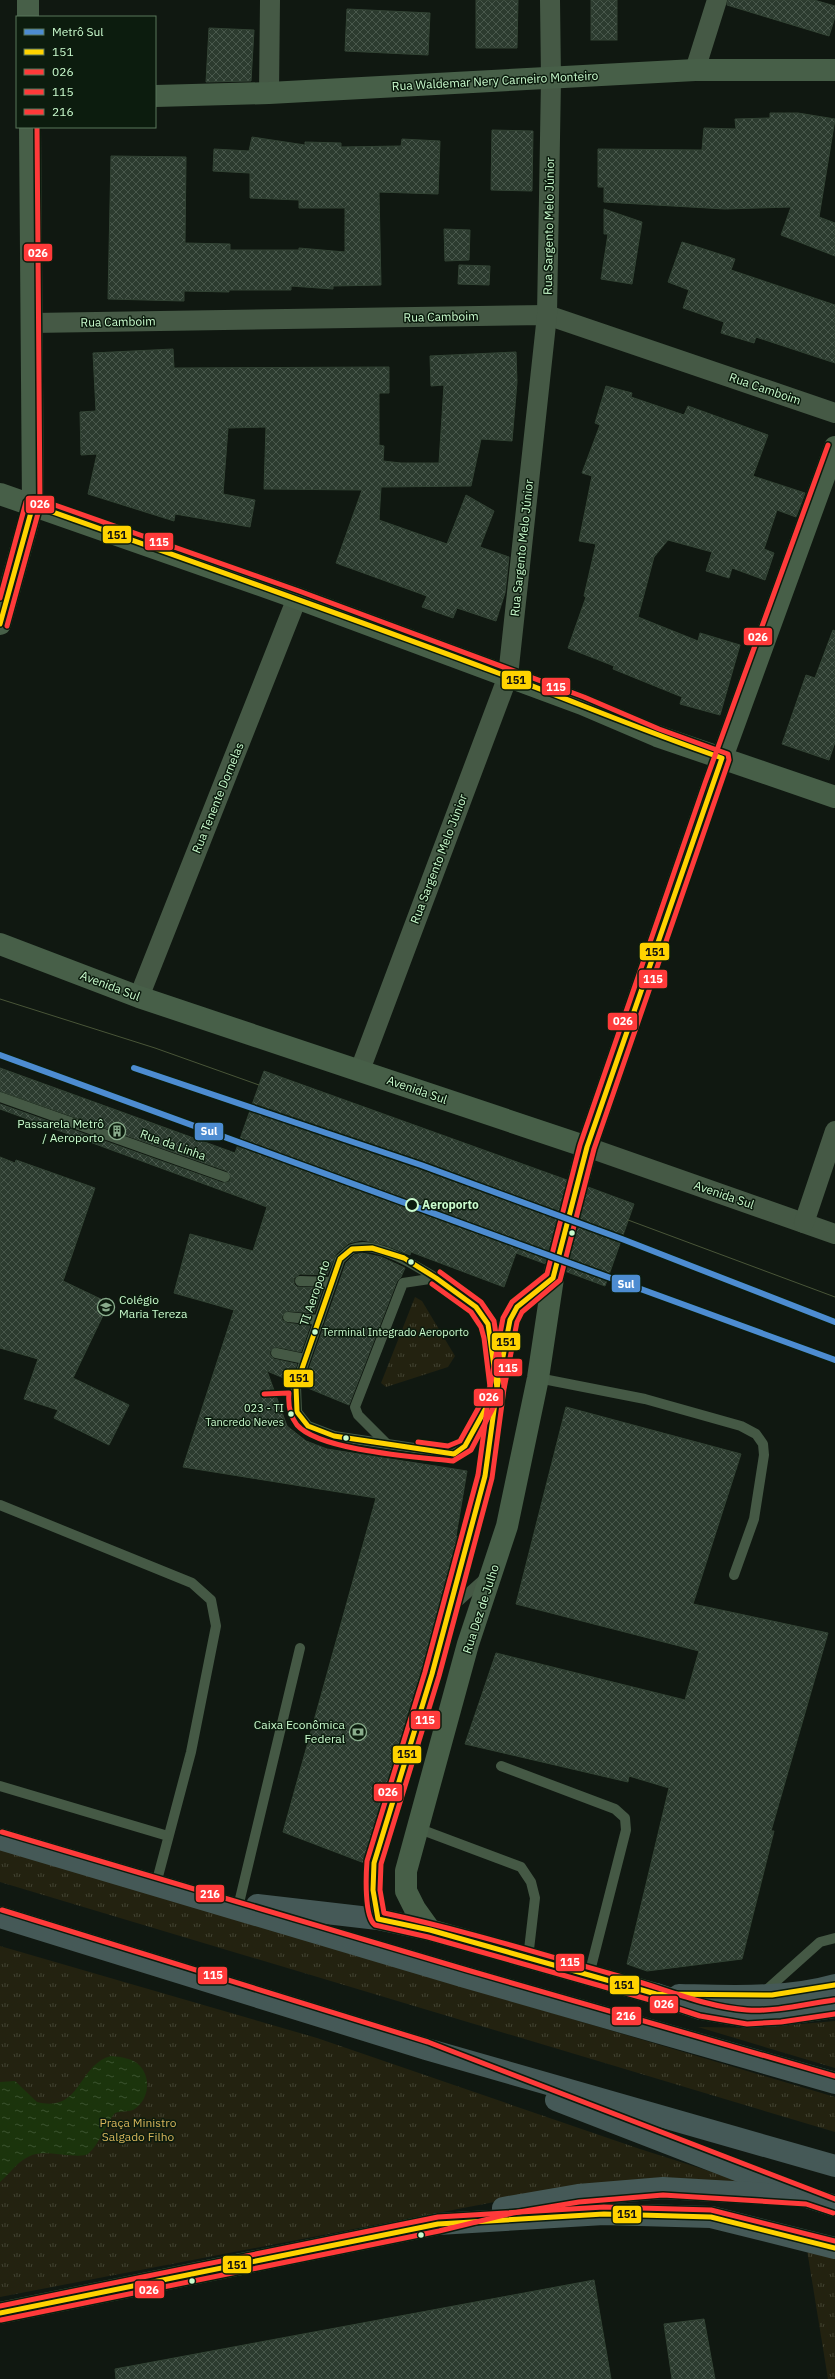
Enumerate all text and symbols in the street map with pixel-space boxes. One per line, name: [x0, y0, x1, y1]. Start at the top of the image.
legend: [16, 16, 156, 128]
text: Metrô Sul: [52, 24, 104, 39]
text: 151: [52, 44, 74, 59]
text: 026: [52, 64, 74, 79]
street label: Rua Waldemar Nery Carneiro Monteiro: [391, 68, 599, 93]
text: 115: [52, 84, 74, 99]
text: 216: [52, 104, 74, 119]
street label: Rua Sargento Melo Júnior: [540, 156, 557, 295]
line badge: 026: [23, 243, 53, 262]
text: 026: [28, 246, 48, 260]
street label: Rua Camboim: [403, 308, 479, 325]
street label: Rua Camboim: [80, 313, 156, 330]
street label: Rua Camboim: [727, 369, 803, 408]
street label: Rua Sargento Melo Júnior: [507, 478, 536, 617]
line badge: 026: [25, 495, 55, 514]
text: 026: [30, 497, 50, 511]
line badge: 151: [102, 525, 132, 544]
text: 151: [107, 528, 127, 542]
line badge: 115: [144, 532, 174, 551]
text: 115: [149, 535, 169, 549]
line badge: 026: [743, 627, 773, 646]
text: 026: [748, 630, 768, 644]
line badge: 151: [501, 670, 532, 690]
text: 151: [506, 673, 526, 687]
line badge: 115: [541, 677, 571, 696]
text: 115: [546, 680, 566, 694]
street label: Rua Tenente Dornelas: [188, 740, 247, 855]
street label: Rua Sargento Melo Júnior: [407, 791, 470, 926]
line badge: 151: [639, 942, 670, 961]
text: 151: [645, 945, 665, 959]
street label: Avenida Sul: [78, 967, 142, 1004]
line badge: 115: [638, 969, 668, 989]
text: 115: [643, 972, 663, 986]
line badge: 026: [607, 1012, 638, 1031]
text: 026: [613, 1014, 633, 1028]
street label: Avenida Sul: [385, 1072, 449, 1107]
place label: Passarela Metrô / Aeroporto: [17, 1116, 104, 1145]
building icon: Passarela Metrô / Aeroporto: [107, 1121, 127, 1141]
line badge: Sul: [194, 1122, 224, 1141]
text: Sul: [201, 1124, 218, 1138]
street label: Rua da Linha: [138, 1126, 209, 1164]
street label: Avenida Sul: [692, 1177, 756, 1212]
place label: Aeroporto: [422, 1197, 479, 1212]
marker: Aeroporto: [405, 1198, 419, 1212]
unlabelled marker: [567, 1228, 577, 1238]
unlabelled marker: [406, 1257, 416, 1267]
street label: TI Aeroporto: [296, 1258, 333, 1328]
line badge: Sul: [611, 1274, 641, 1293]
text: Sul: [618, 1277, 635, 1291]
place label: Colégio Maria Tereza: [119, 1292, 188, 1321]
school or university icon: Colégio Maria Tereza: [96, 1297, 116, 1317]
place label: Terminal Integrado Aeroporto: [322, 1325, 469, 1339]
marker: Terminal Integrado Aeroporto: [310, 1327, 320, 1337]
line badge: 151: [491, 1332, 521, 1351]
text: 151: [496, 1335, 516, 1349]
line badge: 115: [493, 1358, 523, 1377]
text: 115: [498, 1361, 518, 1375]
line badge: 151: [283, 1369, 314, 1388]
text: 151: [289, 1371, 309, 1385]
line badge: 026: [473, 1388, 504, 1407]
text: 026: [479, 1390, 499, 1404]
place label: 023 - TI Tancredo Neves: [205, 1401, 284, 1429]
marker: 023 - TI Tancredo Neves: [286, 1409, 296, 1419]
unlabelled marker: [341, 1433, 351, 1443]
street label: Rua Dez de Julho: [459, 1562, 502, 1655]
line badge: 115: [410, 1710, 441, 1730]
text: 115: [415, 1713, 435, 1727]
place label: Caixa Econômica Federal: [254, 1717, 346, 1746]
bank icon: Caixa Econômica Federal: [348, 1722, 368, 1742]
line badge: 151: [392, 1745, 422, 1764]
text: 151: [397, 1747, 417, 1761]
line badge: 026: [373, 1783, 403, 1802]
text: 026: [378, 1785, 398, 1799]
line badge: 216: [195, 1884, 225, 1903]
text: 216: [200, 1887, 220, 1901]
line badge: 115: [555, 1953, 585, 1972]
text: 115: [560, 1955, 580, 1969]
line badge: 115: [197, 1966, 228, 1985]
text: 115: [203, 1968, 223, 1982]
line badge: 151: [609, 1975, 640, 1995]
text: 151: [614, 1978, 634, 1992]
line badge: 026: [649, 1995, 679, 2014]
text: 026: [654, 1997, 674, 2011]
line badge: 216: [611, 2006, 642, 2026]
text: 216: [616, 2009, 636, 2023]
park label: Praça Ministro Salgado Filho: [100, 2115, 177, 2144]
line badge: 151: [612, 2205, 642, 2224]
text: 151: [617, 2207, 637, 2221]
unlabelled marker: [416, 2230, 426, 2240]
line badge: 151: [222, 2255, 252, 2274]
text: 151: [227, 2258, 247, 2272]
unlabelled marker: [187, 2276, 197, 2286]
line badge: 026: [134, 2280, 165, 2299]
text: 026: [139, 2283, 159, 2297]

